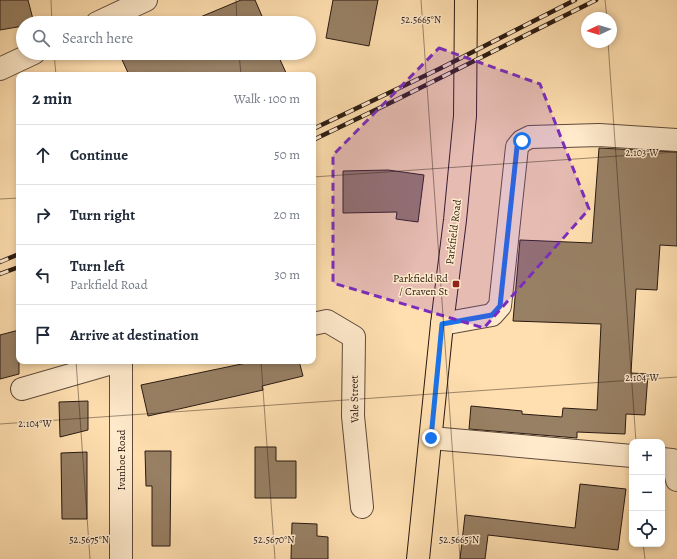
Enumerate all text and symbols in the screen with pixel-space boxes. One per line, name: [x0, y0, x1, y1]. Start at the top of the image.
north arrow: [581, 12, 617, 48]
text: 52.5665°N: [401, 13, 441, 26]
search box: [16, 16, 316, 60]
icon: search: [30, 27, 52, 49]
text: Search here: [62, 28, 133, 48]
text: 2 min: [32, 87, 72, 110]
text: Walk · 100 m: [234, 90, 300, 107]
route start: [513, 132, 531, 150]
icon: ahead: [32, 144, 54, 166]
text: Continue: [70, 145, 128, 165]
text: 50 m: [274, 146, 300, 163]
text: 2.103°W: [625, 146, 659, 159]
street label: Parkfield Road: [442, 198, 465, 266]
icon: right: [32, 204, 54, 226]
text: Turn right: [70, 205, 135, 225]
text: 20 m: [274, 206, 300, 223]
text: Turn left: [70, 256, 125, 276]
icon: left: [32, 264, 54, 286]
text: 30 m: [274, 266, 300, 283]
place label: Parkfield Rd / Craven St: [393, 271, 448, 299]
text: Parkfield Road: [70, 276, 148, 293]
marker: Parkfield Rd / Craven St: [451, 279, 461, 289]
icon: arrive: [32, 324, 54, 346]
text: Arrive at destination: [70, 325, 199, 345]
text: 2.104°W: [625, 371, 659, 384]
street label: Vale Street: [347, 375, 362, 424]
text: 2.104°W: [18, 417, 52, 430]
street label: Ivanhoe Road: [114, 429, 129, 490]
route end: [422, 429, 440, 447]
map controls: [629, 439, 665, 547]
button: +: [629, 439, 665, 475]
button: −: [629, 475, 665, 511]
button: locate: [629, 511, 665, 547]
text: 52.5675°N: [69, 533, 109, 546]
text: 52.5670°N: [254, 533, 294, 546]
text: 52.5665°N: [439, 533, 479, 546]

